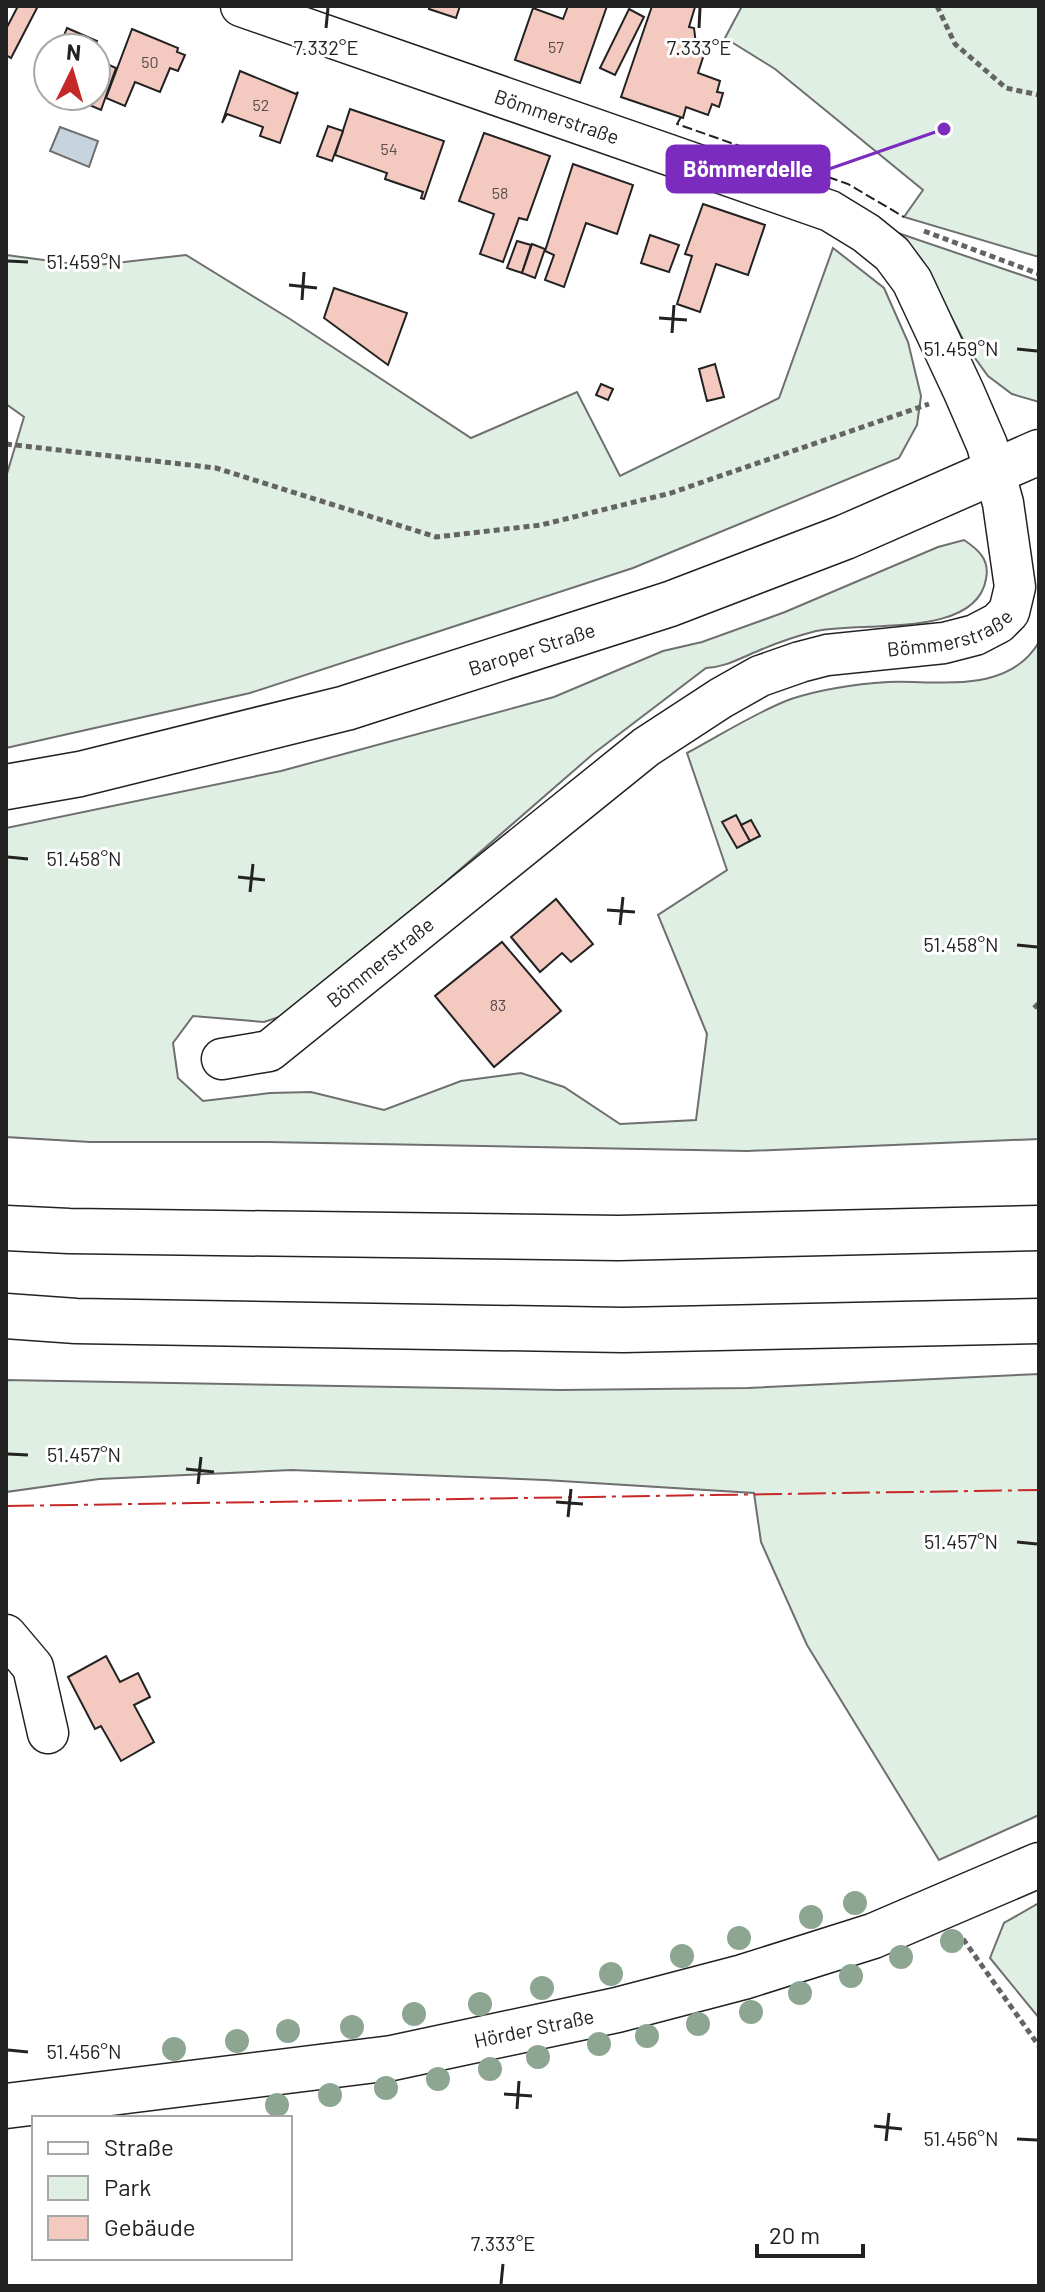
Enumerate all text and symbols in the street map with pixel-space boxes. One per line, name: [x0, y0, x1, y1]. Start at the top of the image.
north arrow: [32, 32, 112, 112]
text: 7.332°E: [293, 35, 359, 59]
text: 7.333°E: [667, 35, 731, 59]
text: N: [65, 37, 82, 65]
house number: 57: [548, 37, 564, 56]
house number: 50: [141, 52, 159, 71]
street label: Bömmerstraße: [492, 83, 622, 149]
house number: 52: [253, 95, 269, 114]
house number: 54: [380, 139, 398, 158]
callout: Bömmerdelle: [667, 146, 829, 192]
text: Bömmerdelle: [683, 155, 813, 181]
house number: 58: [492, 183, 508, 202]
text: 51.459°N: [46, 249, 122, 273]
text: 51.459°N: [923, 336, 999, 360]
street label: Bömmerstraße: [886, 604, 1017, 661]
street label: Baroper Straße: [465, 617, 598, 680]
text: 51.458°N: [46, 846, 122, 870]
street label: Bömmerstraße: [322, 911, 438, 1012]
text: 51.458°N: [923, 932, 999, 956]
house number: 83: [490, 995, 506, 1014]
text: 51.457°N: [47, 1442, 121, 1466]
text: 51.457°N: [924, 1529, 998, 1553]
street label: Hörder Straße: [472, 2003, 596, 2052]
text: 51.456°N: [46, 2039, 122, 2063]
legend: [32, 2116, 292, 2260]
text: 51.456°N: [923, 2126, 999, 2150]
text: Straße: [104, 2132, 174, 2161]
text: Park: [104, 2172, 151, 2201]
scale bar: [757, 2208, 863, 2258]
text: Gebäude: [104, 2212, 196, 2241]
text: 20 m: [769, 2220, 820, 2249]
text: 7.333°E: [471, 2231, 535, 2255]

